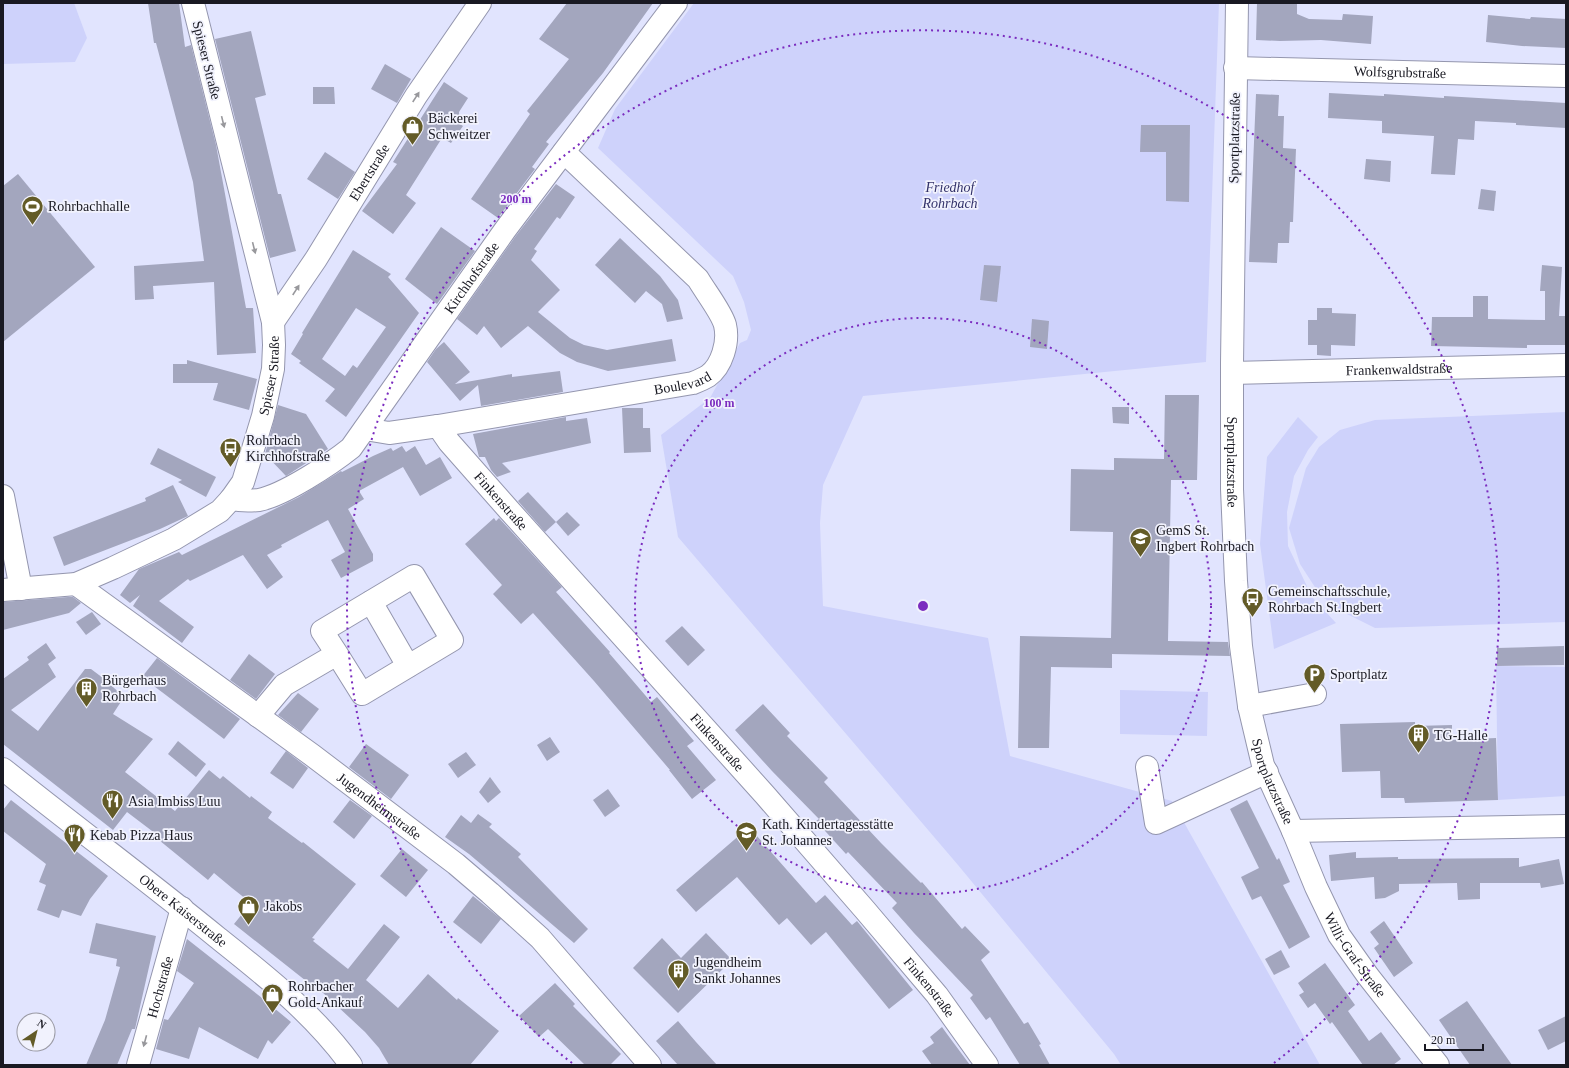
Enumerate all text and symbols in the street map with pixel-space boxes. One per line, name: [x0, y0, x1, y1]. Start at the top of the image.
street label: Spieser Straße: [190, 19, 224, 101]
street label: Wolfsgrubstraße: [1354, 64, 1446, 81]
one-way arrow: [412, 91, 419, 102]
street label: Sportplatzstraße: [1226, 92, 1243, 184]
place label: Bäckerei Schweitzer: [428, 111, 491, 142]
shop icon: Bäckerei Schweitzer: [399, 113, 425, 146]
one-way arrow: [220, 117, 226, 129]
street label: Ebertstraße: [347, 141, 393, 204]
park label: Friedhof Rohrbach: [921, 180, 978, 211]
text: 200 m: [501, 192, 532, 206]
sports icon: Rohrbachhalle: [19, 193, 45, 226]
place label: Rohrbachhalle: [48, 199, 130, 214]
street label: Kirchhofstraße: [441, 239, 502, 317]
one-way arrow: [252, 242, 258, 255]
one-way arrow: [292, 284, 299, 296]
street label: Spieser Straße: [256, 335, 282, 417]
street label: Frankenwaldstraße: [1346, 361, 1452, 378]
street label: Boulevard: [653, 369, 714, 397]
text: 100 m: [704, 396, 735, 410]
street label: Sportplatzstraße: [1224, 416, 1240, 508]
place label: Rohrbach Kirchhofstraße: [246, 433, 330, 464]
bus stop icon: Rohrbach Kirchhofstraße: [218, 435, 244, 468]
street label: Finkenstraße: [471, 469, 530, 533]
place label: GemS St. Ingbert Rohrbach: [1156, 523, 1254, 554]
school or university icon: GemS St. Ingbert Rohrbach: [1128, 525, 1154, 558]
place label: Gemeinschaftsschule, Rohrbach St.Ingbert: [1268, 584, 1390, 615]
bus stop icon: Gemeinschaftsschule, Rohrbach St.Ingbert: [1240, 586, 1266, 619]
centre of rings: [916, 599, 930, 613]
parking icon: Sportplatz: [1302, 661, 1328, 694]
place label: Sportplatz: [1330, 667, 1388, 682]
place label: Bürgerhaus Rohrbach: [102, 673, 166, 704]
building icon: Bürgerhaus Rohrbach: [73, 675, 99, 708]
street label: Finkenstraße: [687, 710, 747, 774]
building icon: TG-Halle: [1406, 722, 1432, 755]
place label: TG-Halle: [1434, 728, 1488, 743]
street label: Sportplatzstraße: [1249, 737, 1296, 827]
street label: Jugendheimstraße: [334, 770, 424, 843]
restaurant icon: Asia Imbiss Luu: [99, 788, 125, 821]
place label: Asia Imbiss Luu: [128, 794, 221, 809]
place label: Kath. Kindertagesstätte St. Johannes: [762, 817, 893, 848]
school or university icon: Kath. Kindertagesstätte St. Johannes: [733, 819, 759, 852]
restaurant icon: Kebab Pizza Haus: [62, 822, 88, 855]
place label: Kebab Pizza Haus: [90, 828, 193, 843]
street label: Obere Kaiserstraße: [136, 871, 230, 950]
shop icon: Jakobs: [235, 893, 261, 926]
place label: Jakobs: [264, 899, 302, 914]
street label: Willi-Graf-Straße: [1321, 910, 1389, 1000]
street label: Hochstraße: [145, 954, 176, 1020]
street label: Finkenstraße: [900, 954, 957, 1020]
place label: Jugendheim Sankt Johannes: [694, 955, 781, 986]
building icon: Jugendheim Sankt Johannes: [665, 957, 691, 990]
place label: Rohrbacher Gold-Ankauf: [288, 979, 363, 1010]
shop icon: Rohrbacher Gold-Ankauf: [260, 981, 286, 1014]
north arrow: [16, 1012, 56, 1052]
text: N: [35, 1017, 48, 1031]
scale bar: [1425, 1026, 1483, 1052]
text: 20 m: [1431, 1033, 1456, 1047]
one-way arrow: [142, 1035, 148, 1047]

